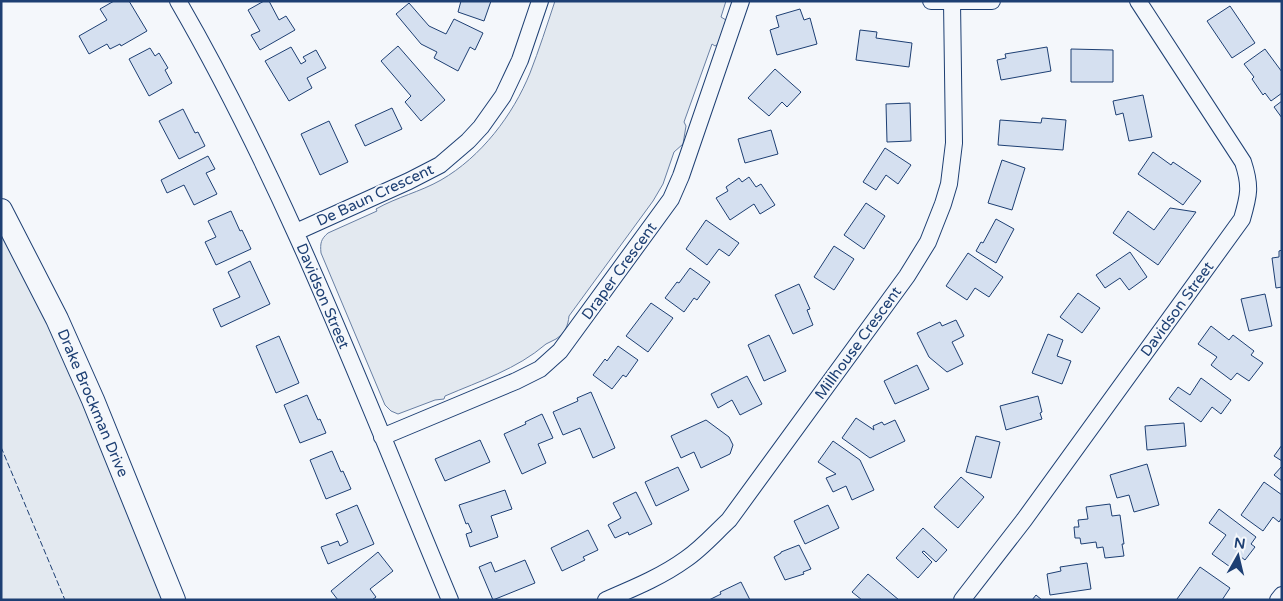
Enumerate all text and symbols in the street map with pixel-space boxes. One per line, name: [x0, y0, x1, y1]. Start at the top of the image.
street label: De Baun Crescent: [314, 160, 437, 230]
street label: Draper Crescent: [578, 219, 660, 323]
street label: Davidson Street: [293, 241, 353, 352]
street label: Davidson Street: [1137, 258, 1218, 360]
street label: Millhouse Crescent: [811, 283, 905, 403]
street label: Drake Brockman Drive: [54, 326, 132, 480]
north arrow: [1213, 531, 1263, 581]
text: N: [1233, 534, 1246, 553]

